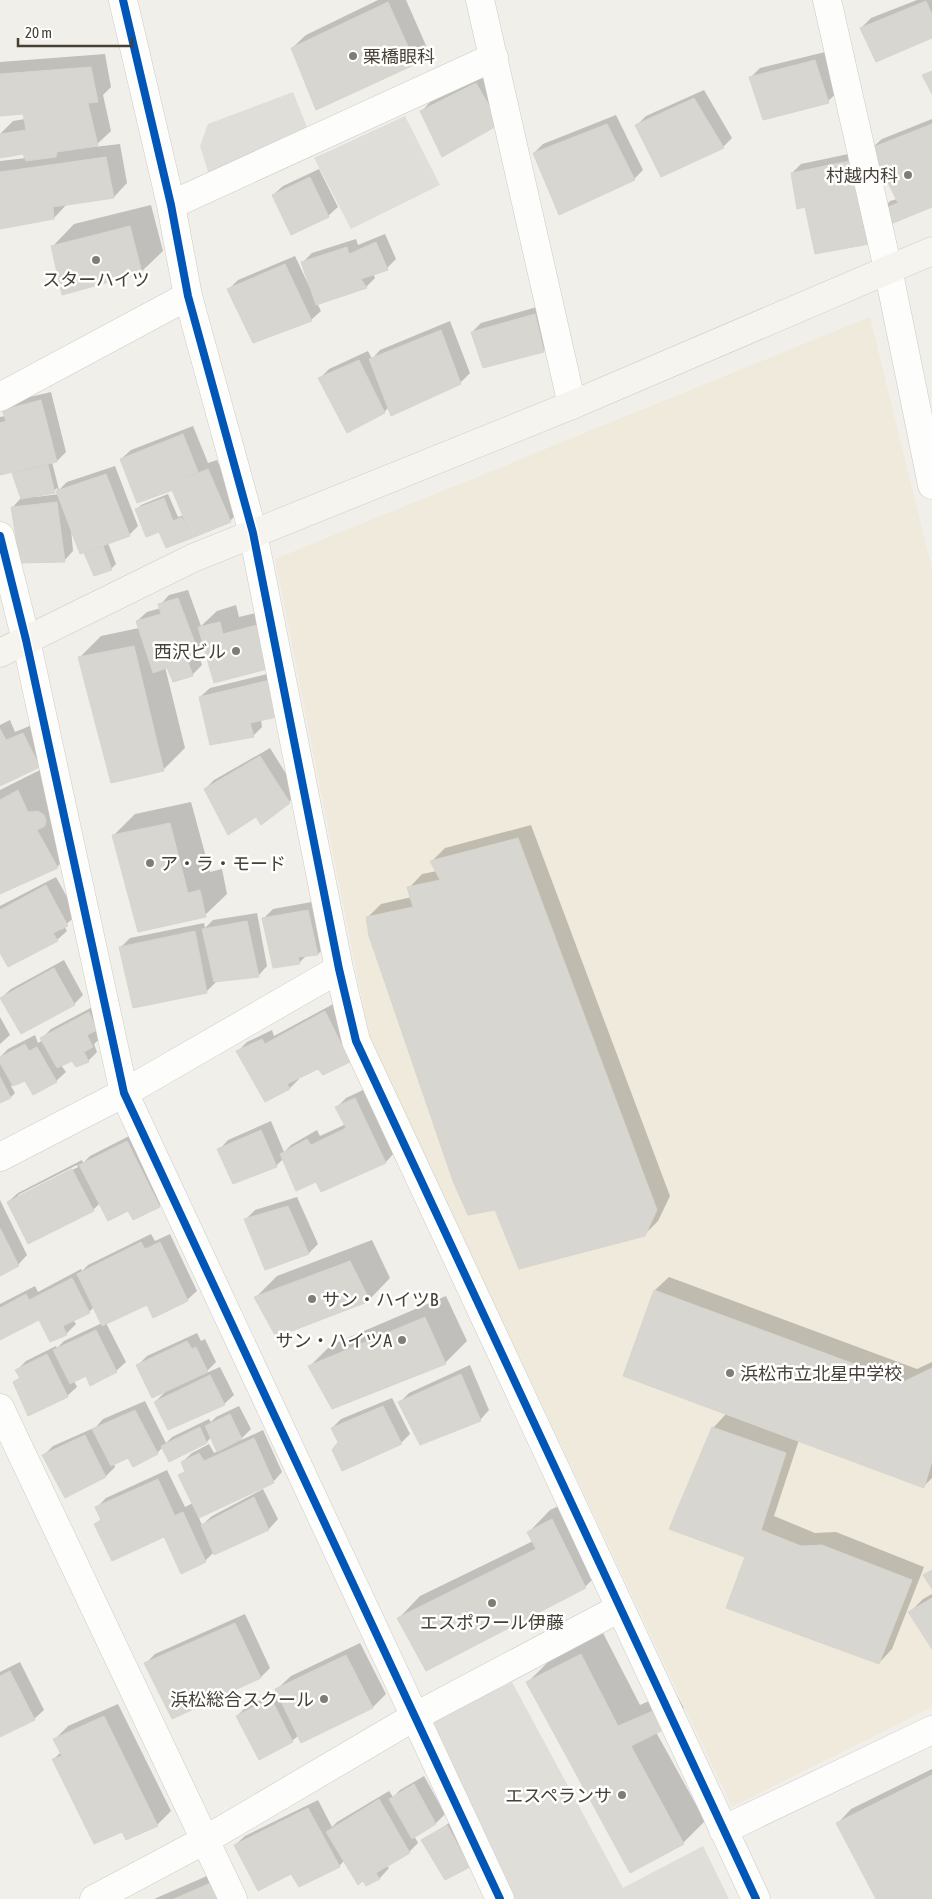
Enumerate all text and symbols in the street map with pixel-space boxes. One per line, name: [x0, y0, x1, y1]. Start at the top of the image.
scale bar: [18, 15, 131, 47]
text: 20 m: [25, 24, 52, 41]
place label: 栗橋眼科: [363, 46, 435, 67]
marker: 栗橋眼科: [347, 50, 359, 62]
place label: 村越内科: [826, 165, 898, 186]
marker: 村越内科: [902, 169, 914, 181]
marker: スターハイツ: [90, 254, 102, 266]
place label: スターハイツ: [42, 269, 150, 290]
place label: 西沢ビル: [154, 641, 226, 662]
marker: 西沢ビル: [230, 645, 242, 657]
place label: ア・ラ・モード: [160, 853, 286, 874]
marker: ア・ラ・モード: [144, 857, 156, 869]
place label: サン・ハイツB: [322, 1289, 439, 1310]
marker: サン・ハイツB: [306, 1293, 318, 1305]
place label: サン・ハイツA: [276, 1330, 392, 1351]
marker: サン・ハイツA: [396, 1334, 408, 1346]
place label: 浜松市立北星中学校: [740, 1363, 902, 1384]
marker: 浜松市立北星中学校: [724, 1367, 736, 1379]
marker: エスポワール伊藤: [486, 1597, 498, 1609]
place label: エスポワール伊藤: [420, 1612, 564, 1633]
place label: 浜松総合スクール: [170, 1689, 314, 1710]
marker: 浜松総合スクール: [318, 1693, 330, 1705]
place label: エスペランサ: [505, 1785, 612, 1806]
marker: エスペランサ: [616, 1789, 628, 1801]

